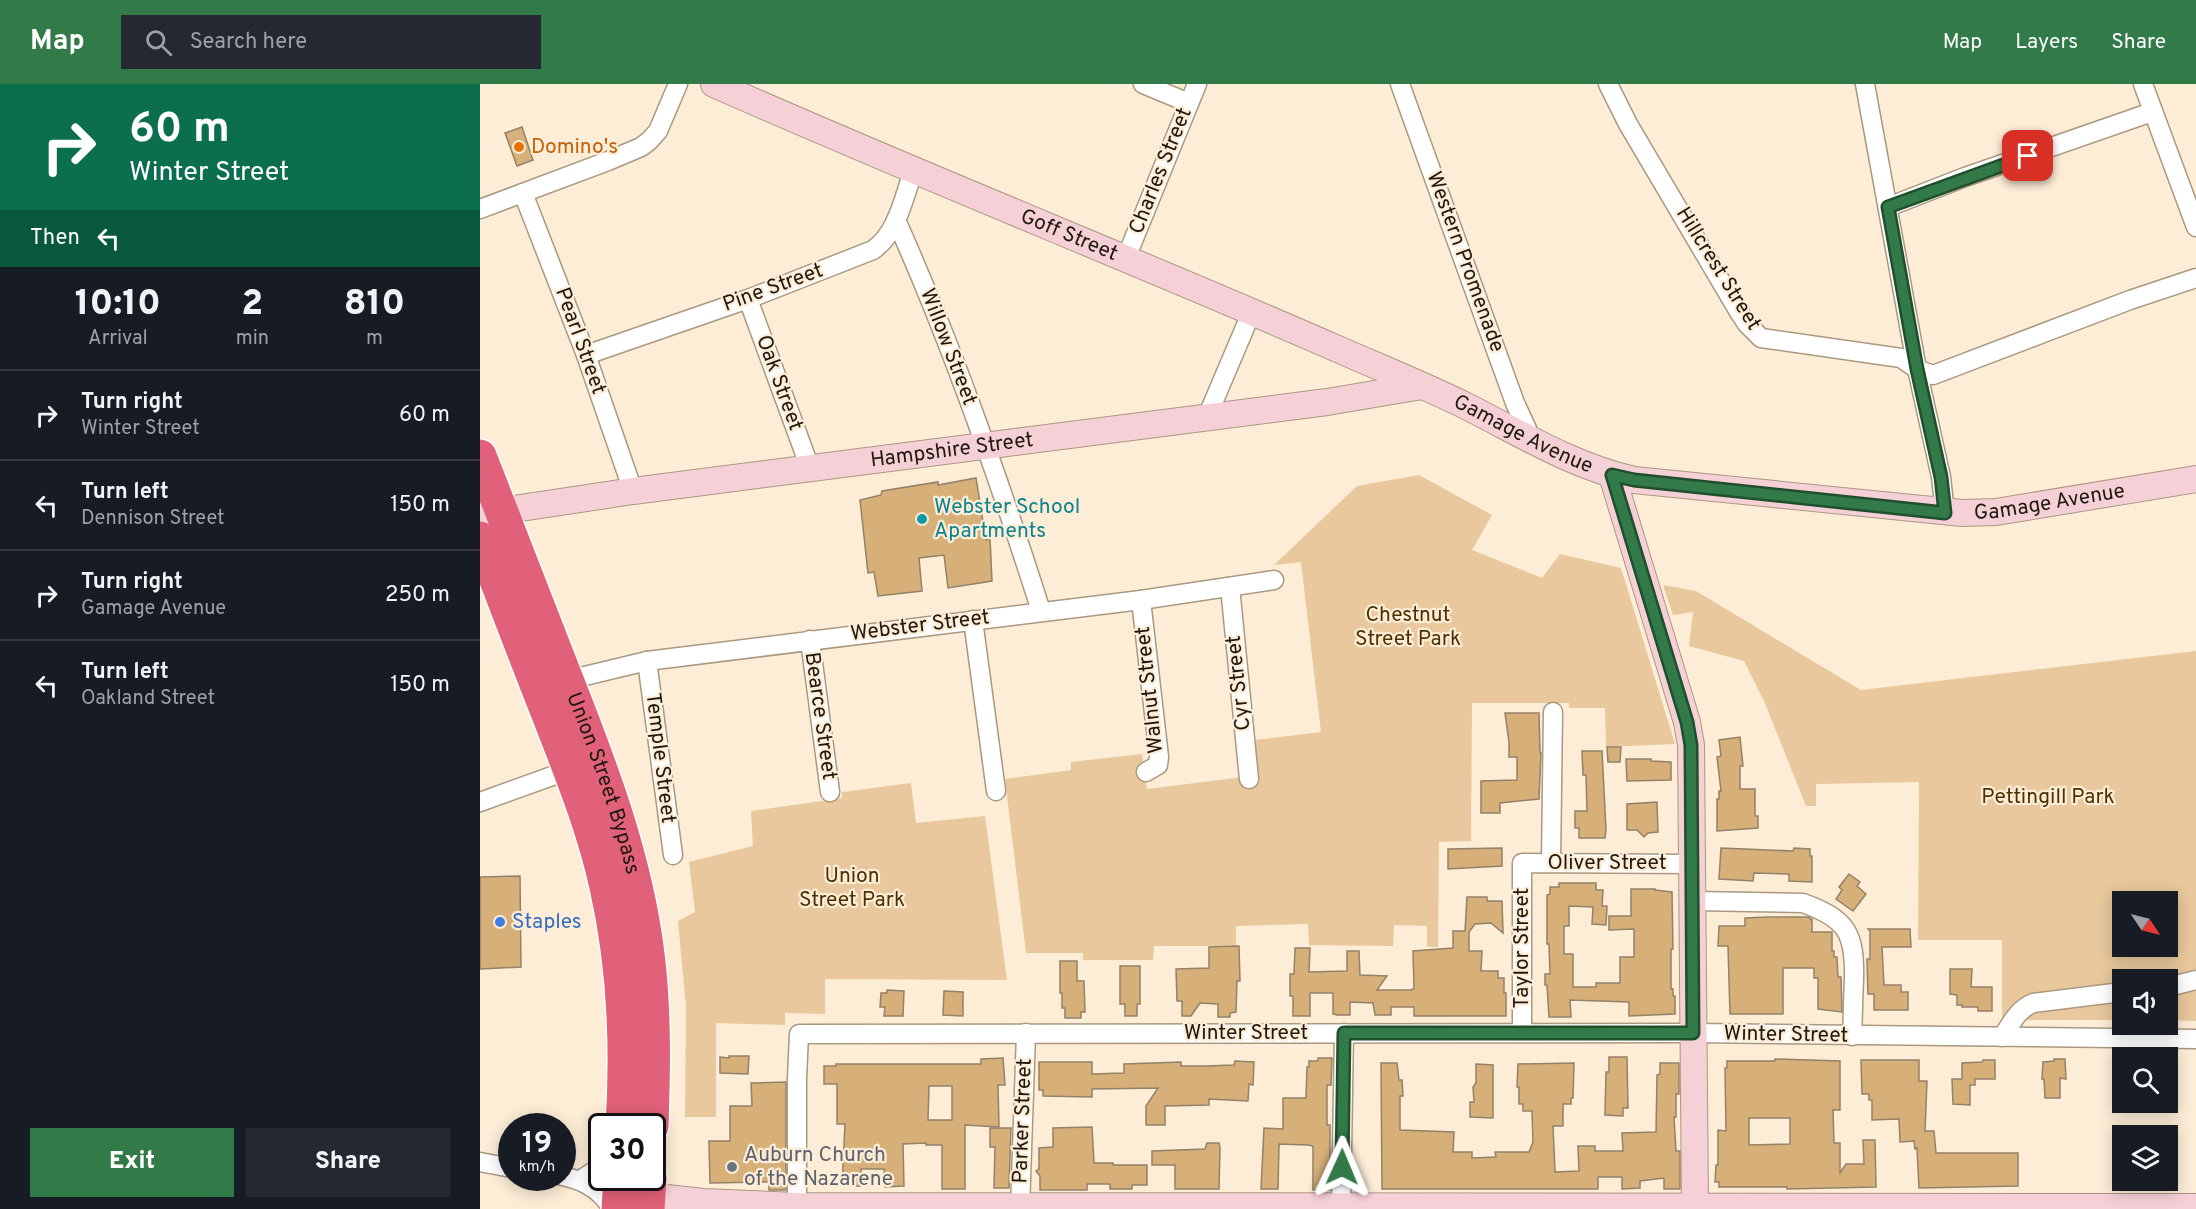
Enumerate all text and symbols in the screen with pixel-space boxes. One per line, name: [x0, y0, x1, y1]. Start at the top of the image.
search box: [121, 15, 541, 69]
text: Map: [30, 24, 85, 60]
icon: search: [142, 26, 175, 59]
text: Search here: [190, 29, 307, 56]
text: Map: [1943, 29, 1982, 56]
text: Layers: [2015, 29, 2078, 56]
text: Share: [2111, 29, 2166, 56]
text: 60 m: [129, 104, 230, 157]
street label: Charles Street: [1123, 104, 1199, 238]
icon: right: [30, 108, 108, 186]
pin: [2002, 130, 2053, 181]
place label: Domino's: [531, 134, 618, 161]
icon: arrive: [2011, 139, 2044, 172]
marker: Domino's: [512, 140, 526, 154]
text: Winter Street: [129, 156, 289, 190]
street label: Western Promenade: [1420, 168, 1510, 356]
street label: Hillcrest Street: [1669, 202, 1767, 336]
street label: Goff Street: [1016, 203, 1122, 267]
icon: left: [92, 222, 125, 255]
text: Then: [30, 225, 80, 252]
street label: Pine Street: [719, 257, 827, 319]
text: 10:10: [75, 282, 161, 328]
text: 2: [241, 282, 263, 328]
text: 810: [344, 282, 405, 328]
street label: Pearl Street: [548, 284, 612, 398]
street label: Willow Street: [913, 285, 983, 409]
text: Arrival: [88, 326, 148, 352]
text: min: [236, 326, 269, 352]
text: m: [366, 326, 383, 352]
street label: Oak Street: [749, 331, 809, 435]
street label: Gamage Avenue: [1449, 388, 1597, 480]
text: Turn right: [81, 389, 183, 416]
icon: right: [30, 399, 63, 432]
text: 60 m: [399, 402, 450, 429]
text: Winter Street: [81, 416, 200, 442]
street label: Hampshire Street: [869, 426, 1035, 474]
street label: Gamage Avenue: [1974, 477, 2127, 526]
text: Turn left: [81, 479, 169, 506]
icon: left: [30, 489, 63, 522]
text: 150 m: [390, 492, 450, 519]
place label: Webster School Apartments: [934, 494, 1080, 545]
text: Dennison Street: [81, 506, 225, 532]
marker: Webster School Apartments: [915, 512, 929, 526]
text: Turn right: [81, 569, 183, 596]
icon: right: [30, 579, 63, 612]
text: 250 m: [385, 582, 450, 609]
text: Gamage Avenue: [81, 596, 226, 622]
park label: Chestnut Street Park: [1355, 602, 1461, 653]
street label: Webster Street: [849, 604, 991, 648]
street label: Walnut Street: [1130, 625, 1170, 755]
street label: Cyr Street: [1221, 634, 1257, 732]
street label: Bearce Street: [798, 650, 842, 782]
text: Turn left: [81, 659, 169, 686]
icon: left: [30, 669, 63, 702]
text: 150 m: [390, 672, 450, 699]
text: Oakland Street: [81, 686, 215, 712]
street label: Union Street Bypass: [560, 689, 646, 877]
street label: Temple Street: [639, 691, 681, 825]
park label: Pettingill Park: [1981, 784, 2115, 811]
street label: Oliver Street: [1547, 850, 1667, 877]
park label: Union Street Park: [799, 863, 905, 914]
street label: Taylor Street: [1509, 887, 1536, 1009]
north arrow: [2112, 891, 2178, 957]
map controls: [2112, 891, 2178, 1191]
place label: Staples: [512, 909, 582, 936]
marker: Staples: [493, 915, 507, 929]
button: sound: [2112, 969, 2178, 1035]
street label: Winter Street: [1184, 1020, 1308, 1047]
street label: Winter Street: [1723, 1020, 1849, 1050]
button: search: [2112, 1047, 2178, 1113]
street label: Parker Street: [1007, 1058, 1039, 1184]
speed limit sign: 30: [588, 1113, 666, 1191]
button: layers: [2112, 1125, 2178, 1191]
text: 19: [522, 1126, 552, 1163]
button: Exit: [30, 1128, 234, 1197]
button: Share: [246, 1128, 450, 1197]
position arrow: [1310, 1135, 1374, 1199]
place label: Auburn Church of the Nazarene: [744, 1142, 893, 1193]
text: km/h: [519, 1158, 555, 1177]
marker: Auburn Church of the Nazarene: [725, 1160, 739, 1174]

